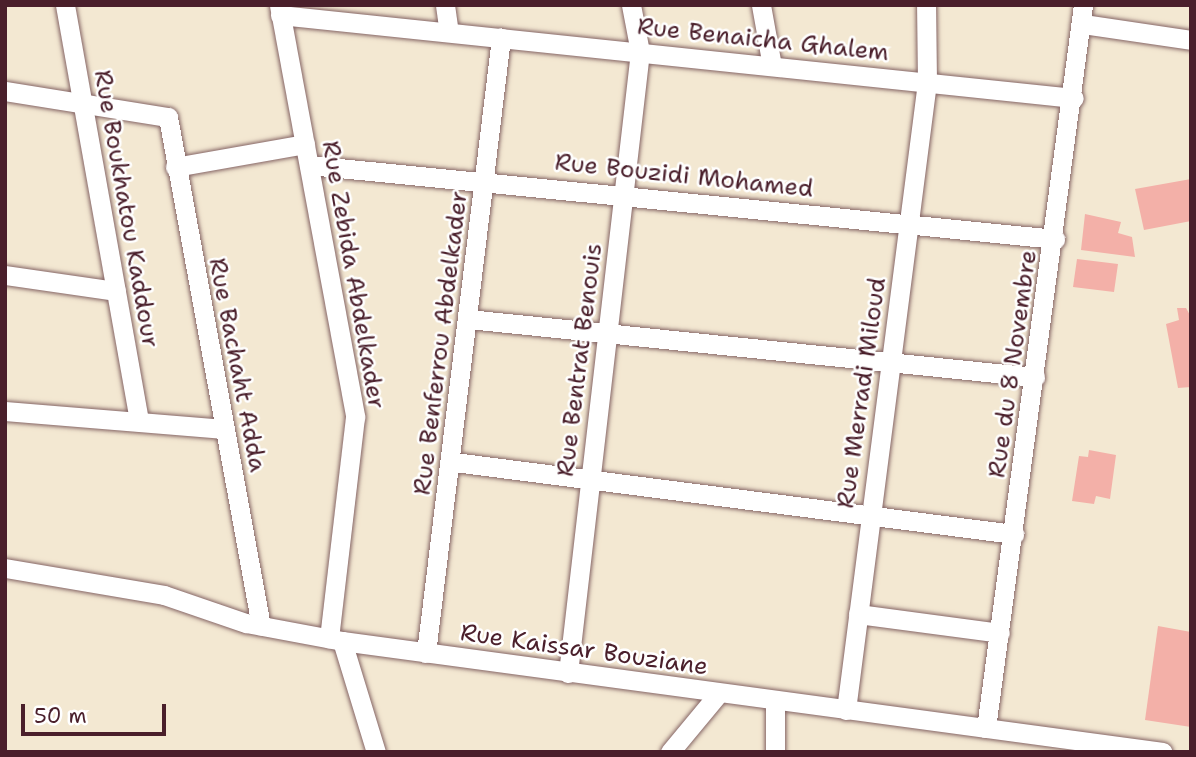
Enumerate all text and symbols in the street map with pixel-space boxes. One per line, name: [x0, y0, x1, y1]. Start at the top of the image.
street label: Rue Benaicha Ghalem: [636, 12, 890, 68]
street label: Rue Boukhatou Kaddour: [87, 68, 165, 350]
street label: Rue Zebida Abdelkader: [315, 139, 391, 411]
street label: Rue Bouzidi Mohamed: [553, 148, 815, 204]
street label: Rue Benferrou Abdelkader: [408, 189, 474, 497]
street label: Rue Bentrat Benouis: [551, 242, 609, 478]
street label: Rue du 8 Novembre: [983, 248, 1043, 480]
street label: Rue Bachaht Adda: [202, 256, 272, 474]
street label: Rue Merradi Miloud: [832, 276, 892, 510]
street label: Rue Kaissar Bouziane: [458, 618, 710, 682]
scale bar: [24, 690, 170, 734]
text: 50 m: [34, 702, 87, 730]

